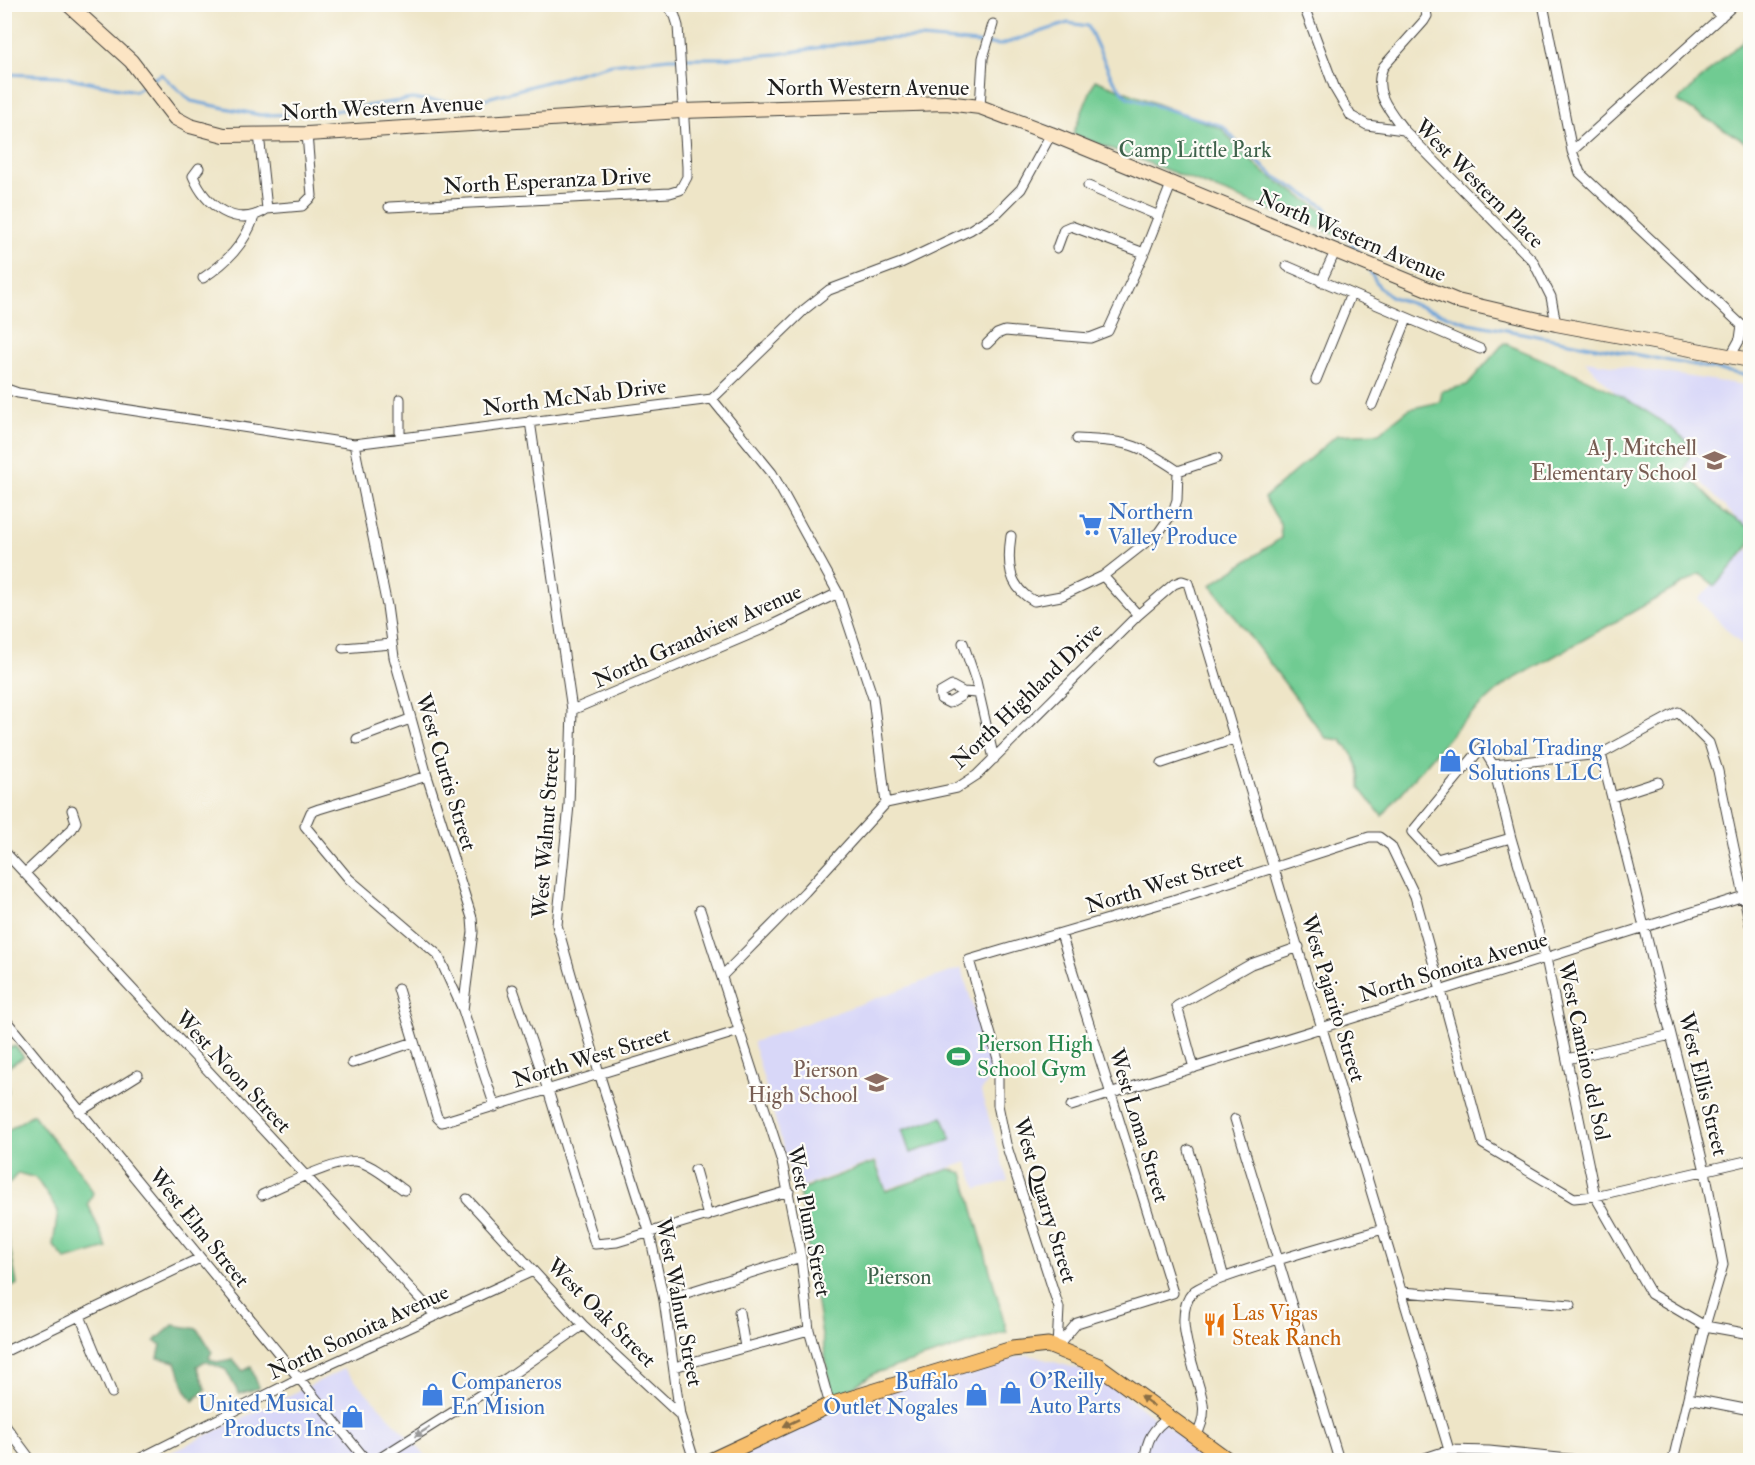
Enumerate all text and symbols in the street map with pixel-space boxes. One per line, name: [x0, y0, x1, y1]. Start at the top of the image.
street label: North Western Avenue: [767, 74, 969, 102]
street label: North Western Avenue: [280, 89, 484, 127]
street label: West Western Place: [1408, 112, 1550, 254]
park label: Camp Little Park: [1118, 136, 1272, 165]
street label: North Esperanza Drive: [442, 162, 652, 201]
street label: North Western Avenue: [1253, 183, 1450, 288]
street label: North McNab Drive: [481, 372, 668, 422]
place label: A.J. Mitchell Elementary School: [1531, 434, 1697, 487]
school or university icon: A.J. Mitchell Elementary School: [1702, 447, 1728, 473]
place label: Northern Valley Produce: [1108, 498, 1237, 551]
supermarket icon: Northern Valley Produce: [1077, 511, 1103, 537]
street label: North Grandview Avenue: [589, 577, 806, 695]
street label: North Highland Drive: [945, 616, 1108, 775]
street label: West Curtis Street: [409, 689, 483, 854]
place label: Global Trading Solutions LLC: [1468, 734, 1604, 787]
street label: West Walnut Street: [526, 747, 566, 920]
shop icon: Global Trading Solutions LLC: [1437, 747, 1463, 773]
street label: North West Street: [1082, 846, 1246, 920]
street label: West Pajarito Street: [1294, 910, 1372, 1085]
street label: North Sonoita Avenue: [1355, 925, 1551, 1009]
street label: West Camino del Sol: [1551, 958, 1617, 1143]
street label: West Noon Street: [168, 1004, 297, 1139]
street label: West Ellis Street: [1671, 1009, 1734, 1159]
street label: North West Street: [509, 1020, 673, 1094]
place label: Pierson High School Gym: [977, 1030, 1094, 1083]
sports icon: Pierson High School Gym: [946, 1043, 972, 1069]
street label: West Loma Street: [1102, 1044, 1176, 1206]
place label: Pierson High School: [748, 1056, 858, 1109]
school or university icon: Pierson High School: [863, 1069, 889, 1095]
street label: West Quarry Street: [1006, 1113, 1084, 1286]
street label: West Plum Street: [780, 1142, 837, 1299]
street label: West Elm Street: [142, 1162, 256, 1293]
street label: West Walnut Street: [649, 1214, 709, 1389]
street label: West Oak Street: [540, 1251, 662, 1374]
park label: Pierson: [866, 1263, 932, 1291]
street label: North Sonoita Avenue: [264, 1278, 453, 1386]
place label: Las Vigas Steak Ranch: [1232, 1299, 1342, 1352]
restaurant icon: Las Vigas Steak Ranch: [1201, 1312, 1227, 1338]
place label: O'Reilly Auto Parts: [1028, 1367, 1121, 1420]
place label: Companeros En Mision: [451, 1368, 562, 1421]
place label: Buffalo Outlet Nogales: [823, 1368, 958, 1421]
shop icon: O'Reilly Auto Parts: [998, 1380, 1024, 1406]
shop icon: Companeros En Mision: [420, 1381, 446, 1407]
shop icon: Buffalo Outlet Nogales: [963, 1381, 989, 1407]
place label: United Musical Products Inc: [198, 1390, 334, 1443]
one-way arrow: [1140, 1395, 1155, 1407]
shop icon: United Musical Products Inc: [339, 1403, 365, 1429]
one-way arrow: [783, 1419, 800, 1428]
one-way arrow: [414, 1426, 430, 1437]

